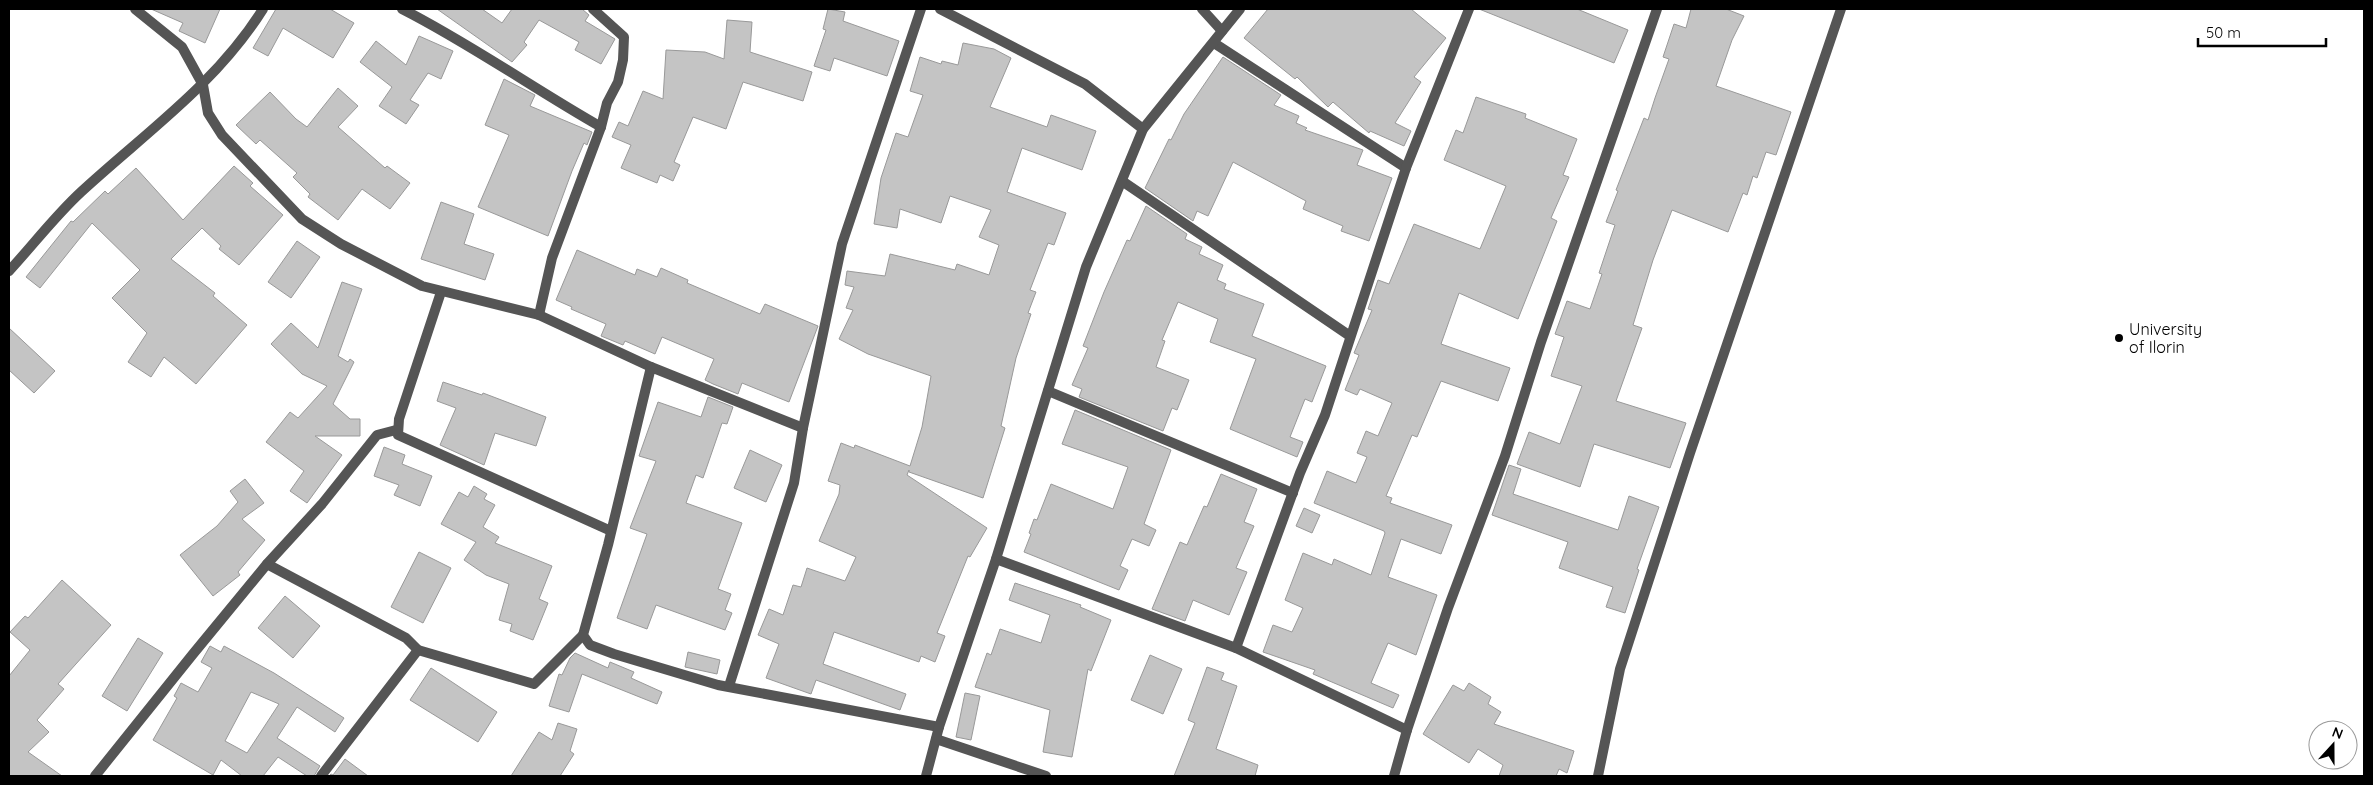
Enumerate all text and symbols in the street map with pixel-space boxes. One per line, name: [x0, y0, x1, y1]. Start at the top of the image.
scale bar: [2198, 15, 2326, 47]
text: 50 m: [2206, 23, 2241, 42]
place label: University of Ilorin: [2129, 319, 2202, 357]
marker: University of Ilorin: [2113, 332, 2125, 344]
north arrow: [2308, 720, 2358, 770]
text: N: [2330, 723, 2346, 743]

